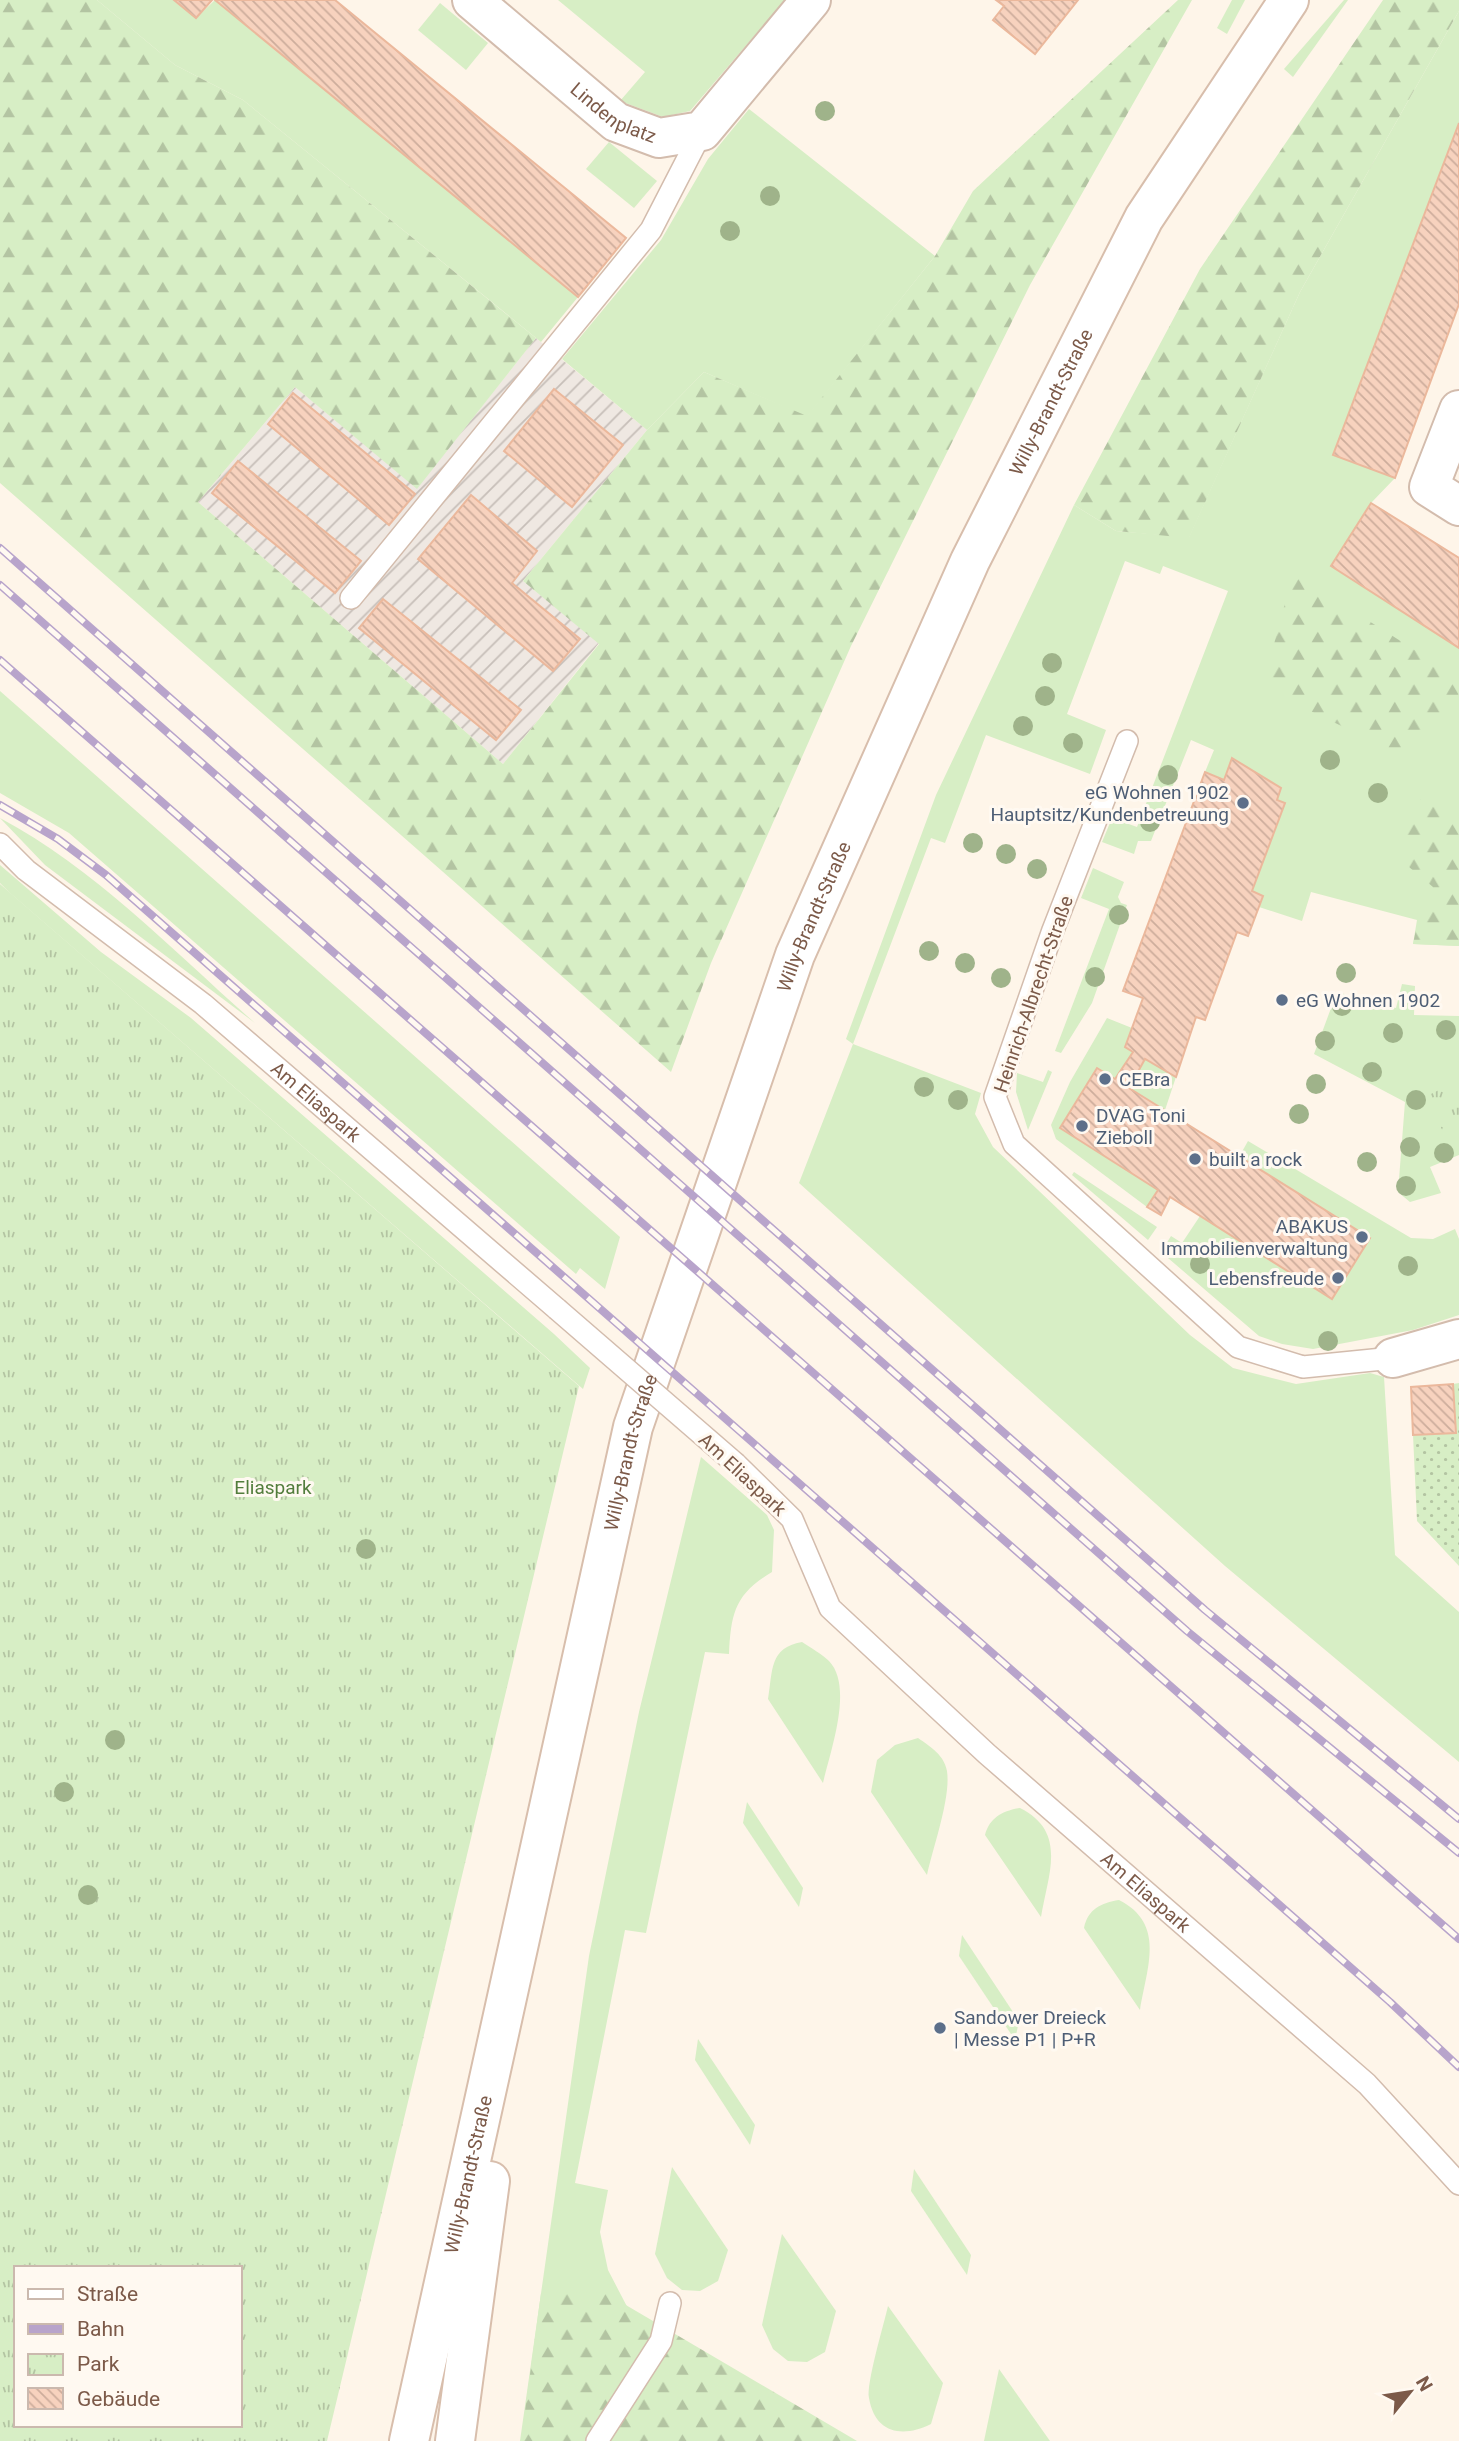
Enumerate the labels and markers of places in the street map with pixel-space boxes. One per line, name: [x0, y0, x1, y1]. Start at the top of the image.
place label: eG Wohnen 1902 Hauptsitz/Kundenbetreuung: [990, 781, 1229, 826]
marker: eG Wohnen 1902 Hauptsitz/Kundenbetreuung: [1235, 795, 1251, 811]
place label: eG Wohnen 1902: [1296, 989, 1440, 1012]
marker: eG Wohnen 1902: [1274, 992, 1290, 1008]
place label: CEBra: [1119, 1068, 1170, 1091]
marker: CEBra: [1097, 1071, 1113, 1087]
place label: DVAG Toni Zieboll: [1096, 1104, 1186, 1149]
marker: DVAG Toni Zieboll: [1074, 1118, 1090, 1134]
place label: built a rock: [1209, 1148, 1302, 1171]
marker: built a rock: [1187, 1151, 1203, 1167]
place label: ABAKUS Immobilienverwaltung: [1161, 1215, 1348, 1260]
marker: ABAKUS Immobilienverwaltung: [1354, 1229, 1370, 1245]
place label: Lebensfreude: [1208, 1267, 1324, 1290]
marker: Lebensfreude: [1330, 1270, 1346, 1286]
place label: Sandower Dreieck | Messe P1 | P+R: [954, 2006, 1107, 2051]
marker: Sandower Dreieck | Messe P1 | P+R: [932, 2020, 948, 2036]

